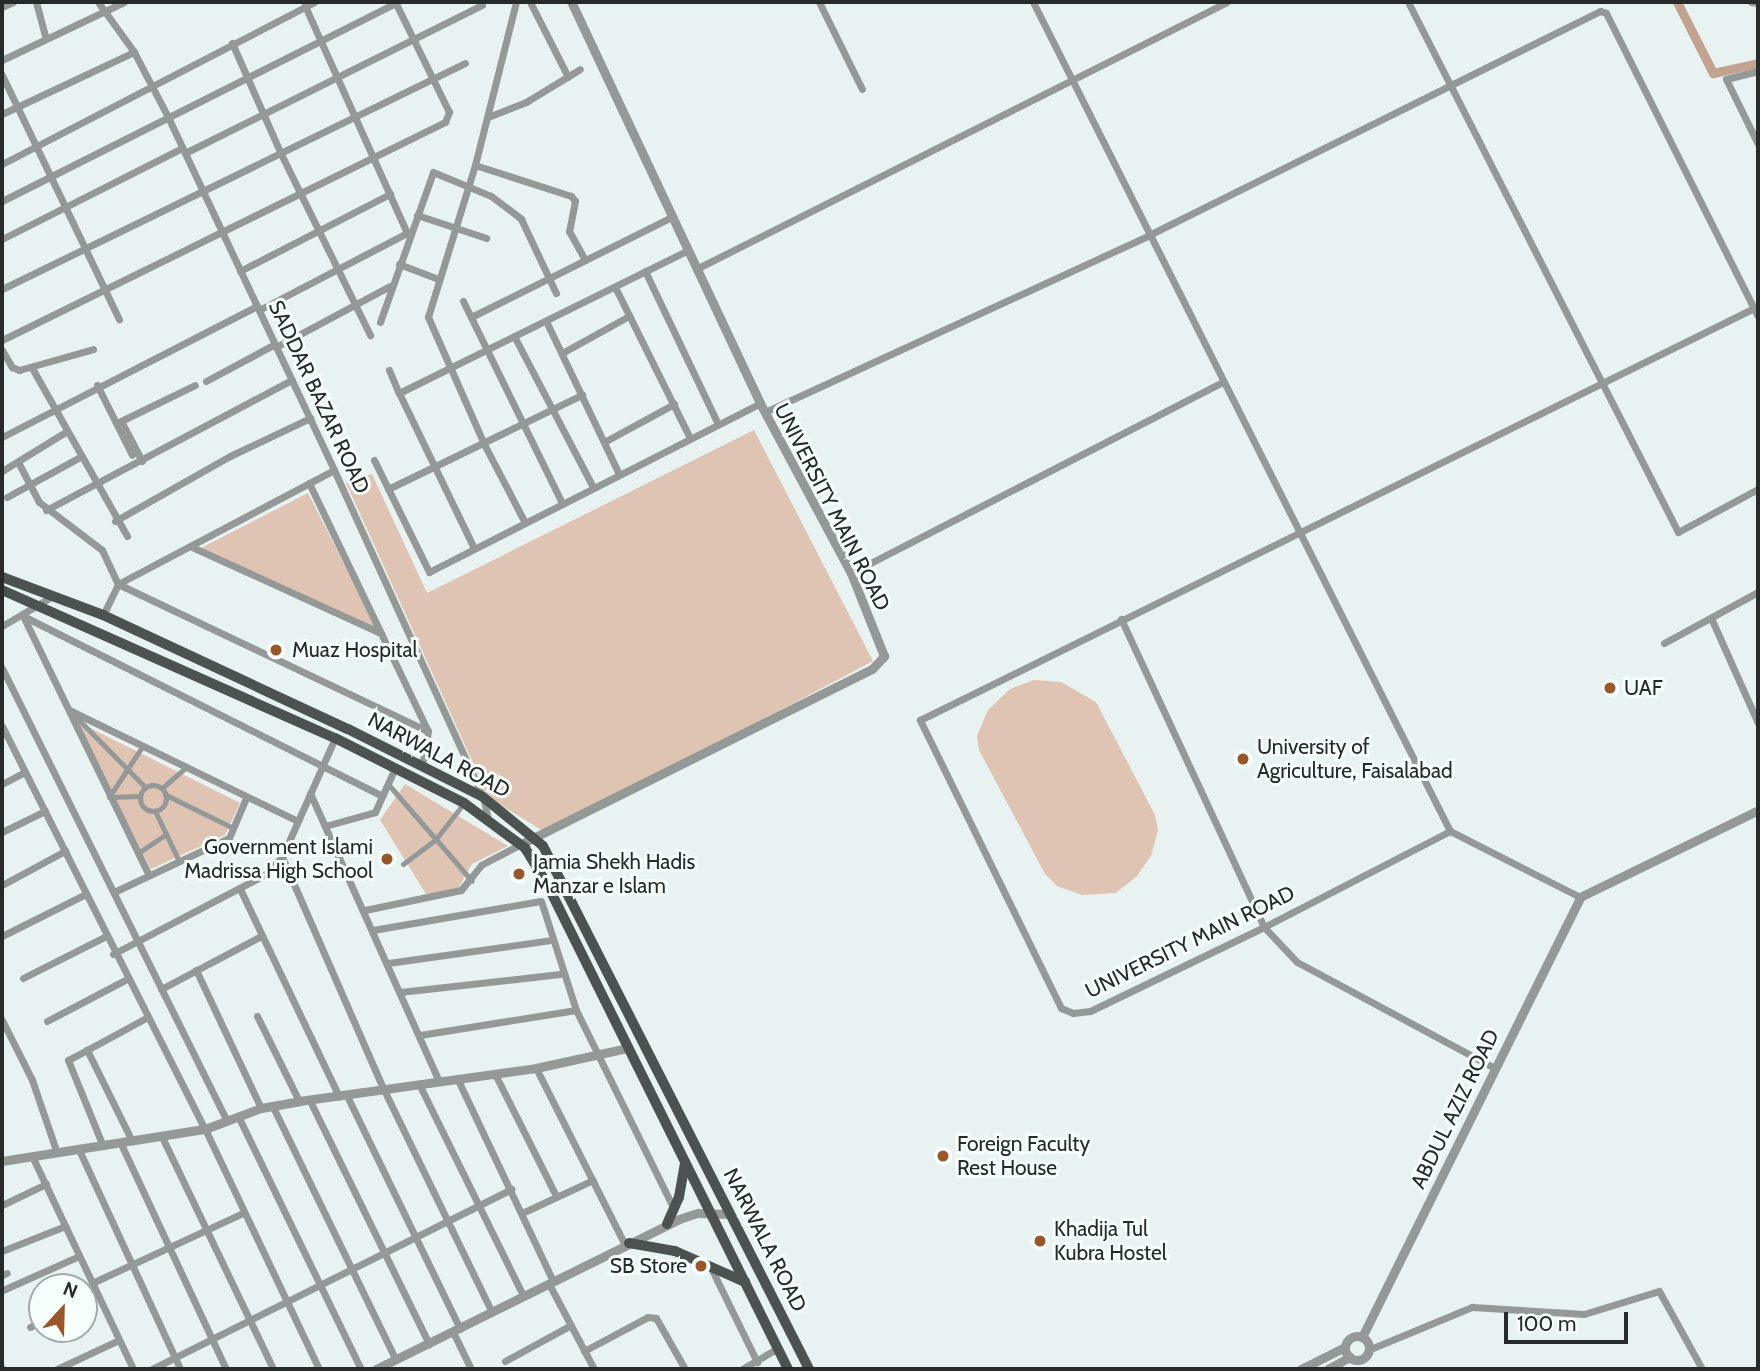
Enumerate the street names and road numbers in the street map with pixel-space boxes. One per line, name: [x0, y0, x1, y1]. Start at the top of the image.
street label: SADDAR BAZAR ROAD: [263, 297, 375, 497]
street label: UNIVERSITY MAIN ROAD: [769, 399, 895, 615]
street label: NARWALA ROAD: [364, 707, 514, 803]
street label: UNIVERSITY MAIN ROAD: [1081, 880, 1299, 1004]
street label: ABDUL AZIZ ROAD: [1406, 1025, 1504, 1193]
street label: NARWALA ROAD: [718, 1164, 812, 1316]

